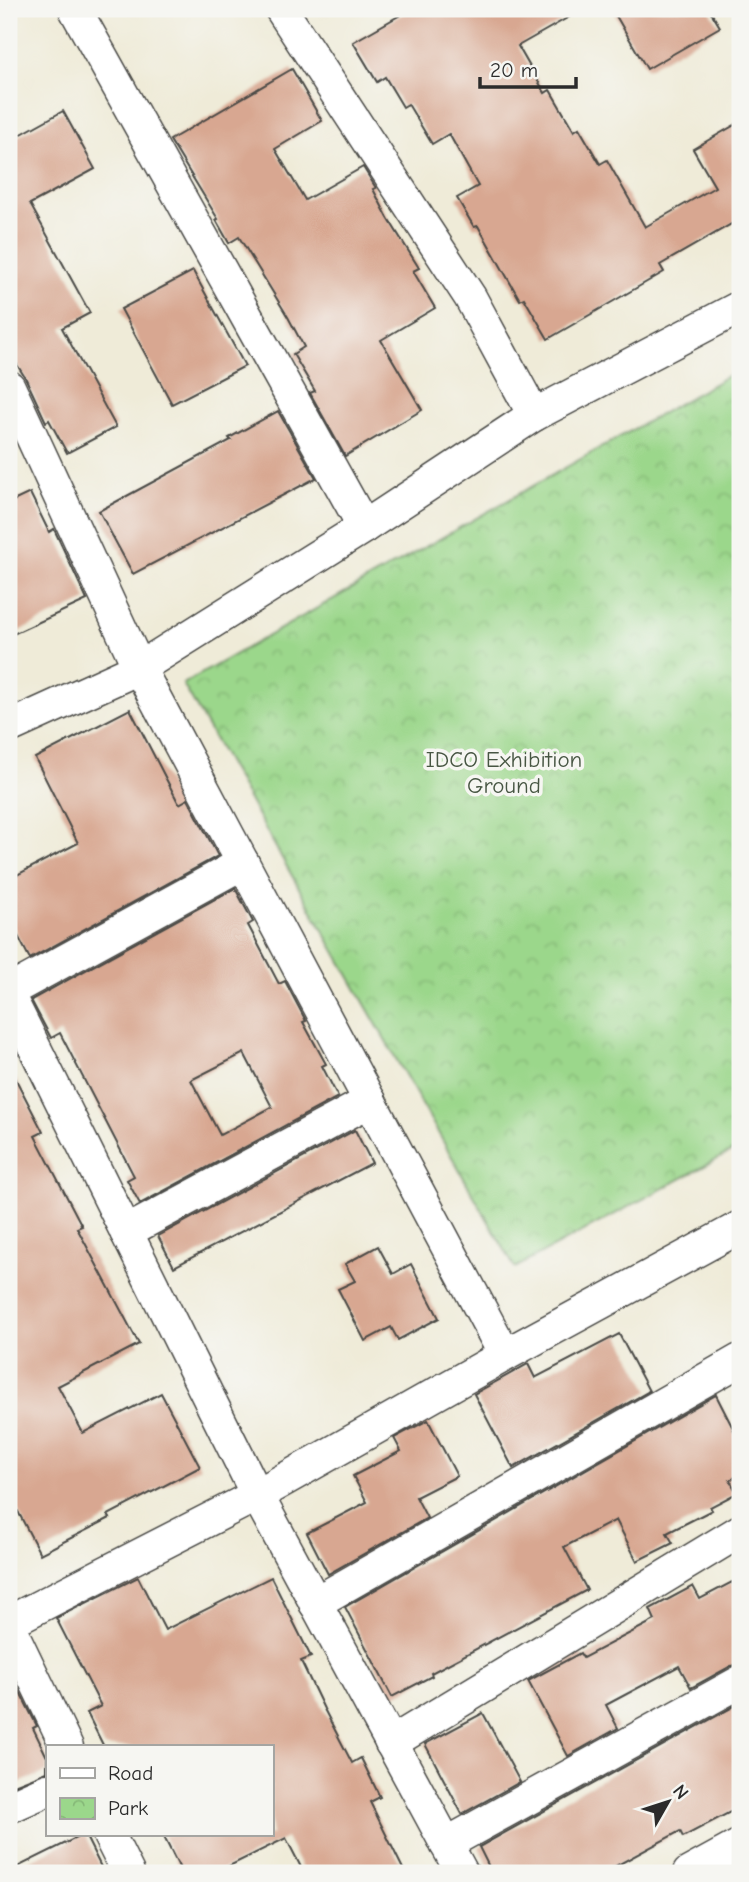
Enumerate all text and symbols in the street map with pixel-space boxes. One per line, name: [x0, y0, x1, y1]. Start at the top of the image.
scale bar: [480, 46, 576, 90]
text: 20 m: [490, 58, 538, 82]
park label: IDCO Exhibition Ground: [426, 746, 582, 799]
legend: [46, 1745, 273, 1836]
text: Road: [108, 1761, 153, 1785]
north arrow: [634, 1766, 704, 1836]
text: N: [668, 1780, 693, 1804]
text: Park: [108, 1796, 148, 1820]

